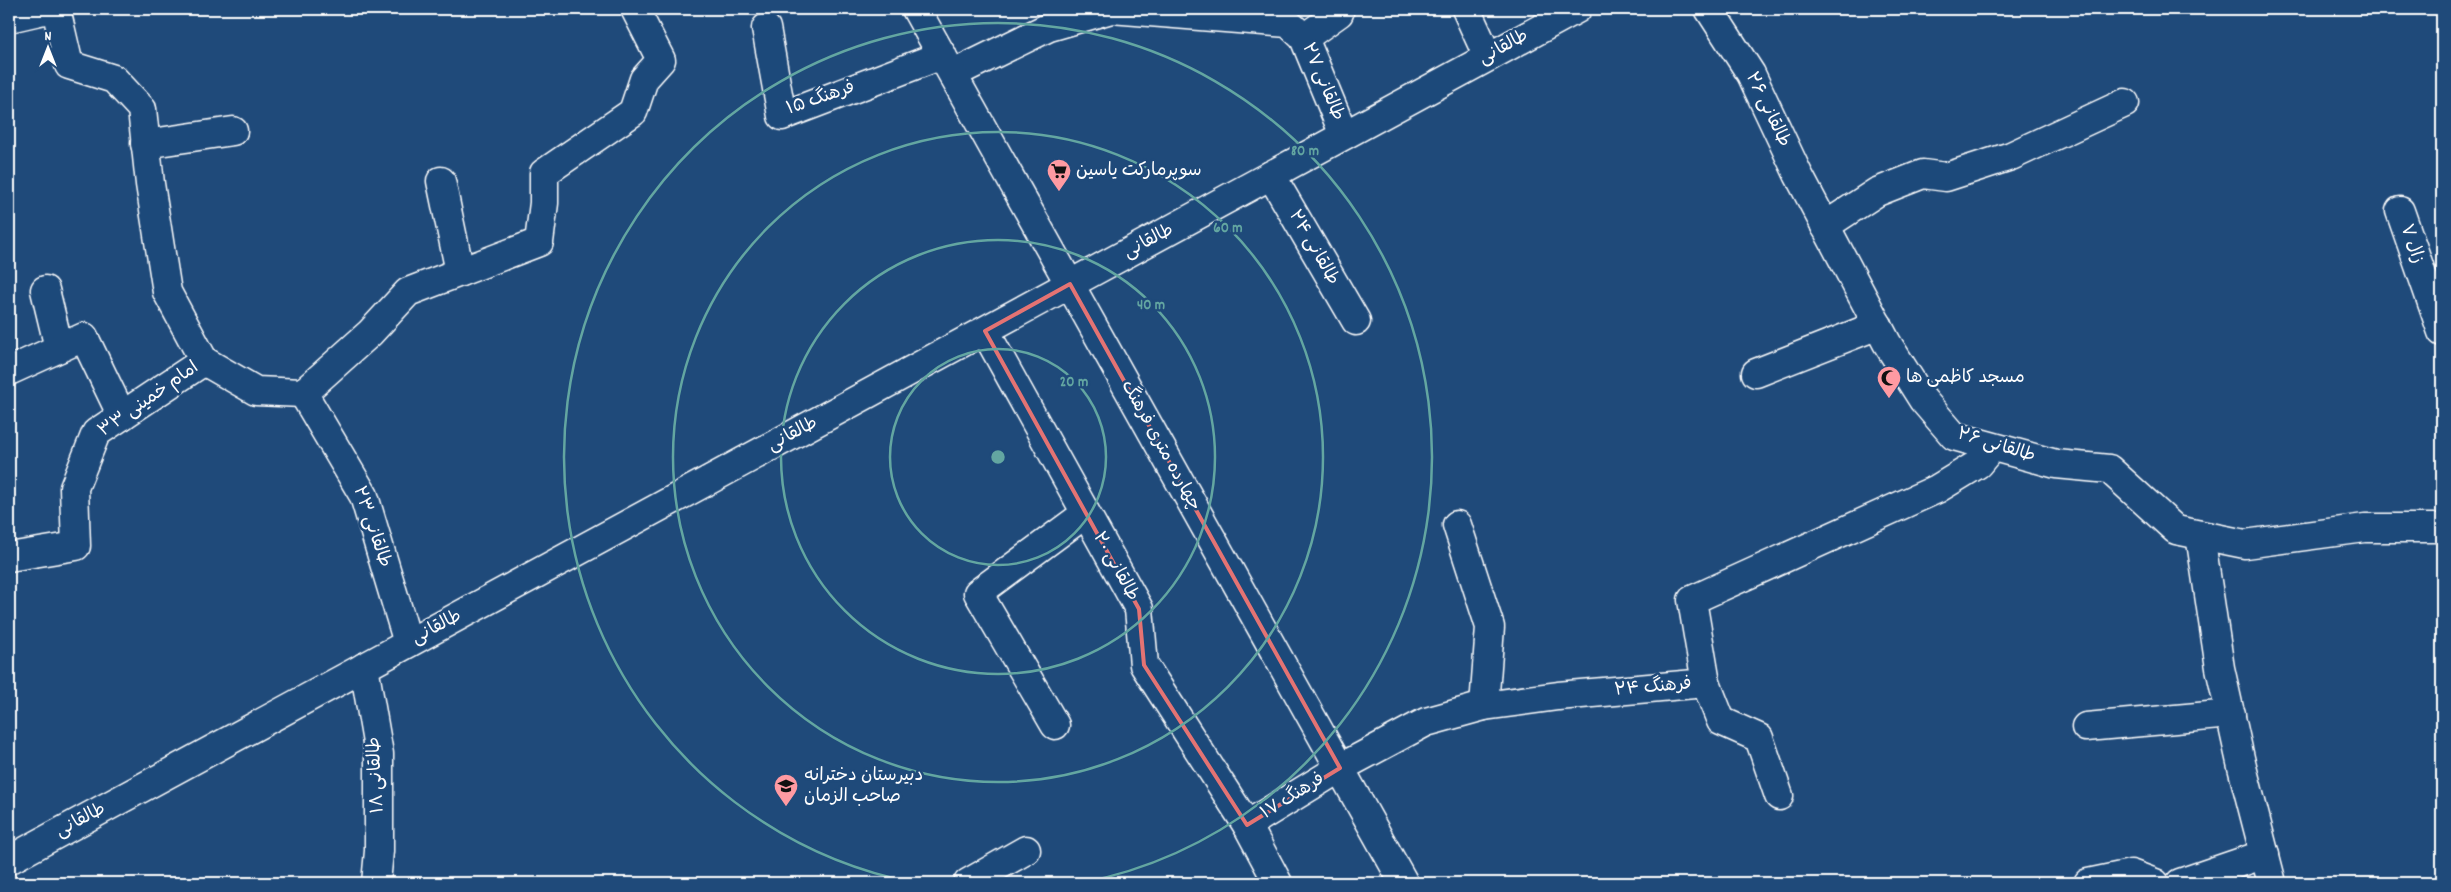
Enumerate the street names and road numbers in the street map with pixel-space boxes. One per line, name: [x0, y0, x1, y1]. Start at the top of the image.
street label: طالقانی: [1475, 24, 1533, 72]
street label: طالقانی ۲۷: [1294, 39, 1350, 125]
street label: طالقانی ۲۶: [1738, 68, 1796, 152]
street label: فرهنگ ۱۵: [783, 76, 859, 122]
street label: طالقانی ۲۴: [1281, 206, 1345, 290]
street label: طالقانی: [1120, 218, 1178, 266]
street label: زال ۷: [2393, 221, 2429, 267]
street label: امام خمینی ۳۳: [94, 356, 204, 444]
street label: چهارده متری فرهنگ: [1114, 376, 1206, 516]
street label: طالقانی: [764, 411, 822, 459]
street label: طالقانی ۲۶: [1954, 422, 2038, 470]
street label: طالقانی ۲۳: [345, 483, 397, 571]
street label: طالقانی ۲۰: [1086, 528, 1144, 606]
street label: طالقانی: [408, 604, 466, 652]
street label: فرهنگ ۲۴: [1613, 672, 1693, 704]
street label: طالقانی ۱۸: [363, 736, 391, 814]
street label: فرهنگ ۱۷: [1256, 768, 1330, 826]
street label: طالقانی: [52, 797, 110, 845]

